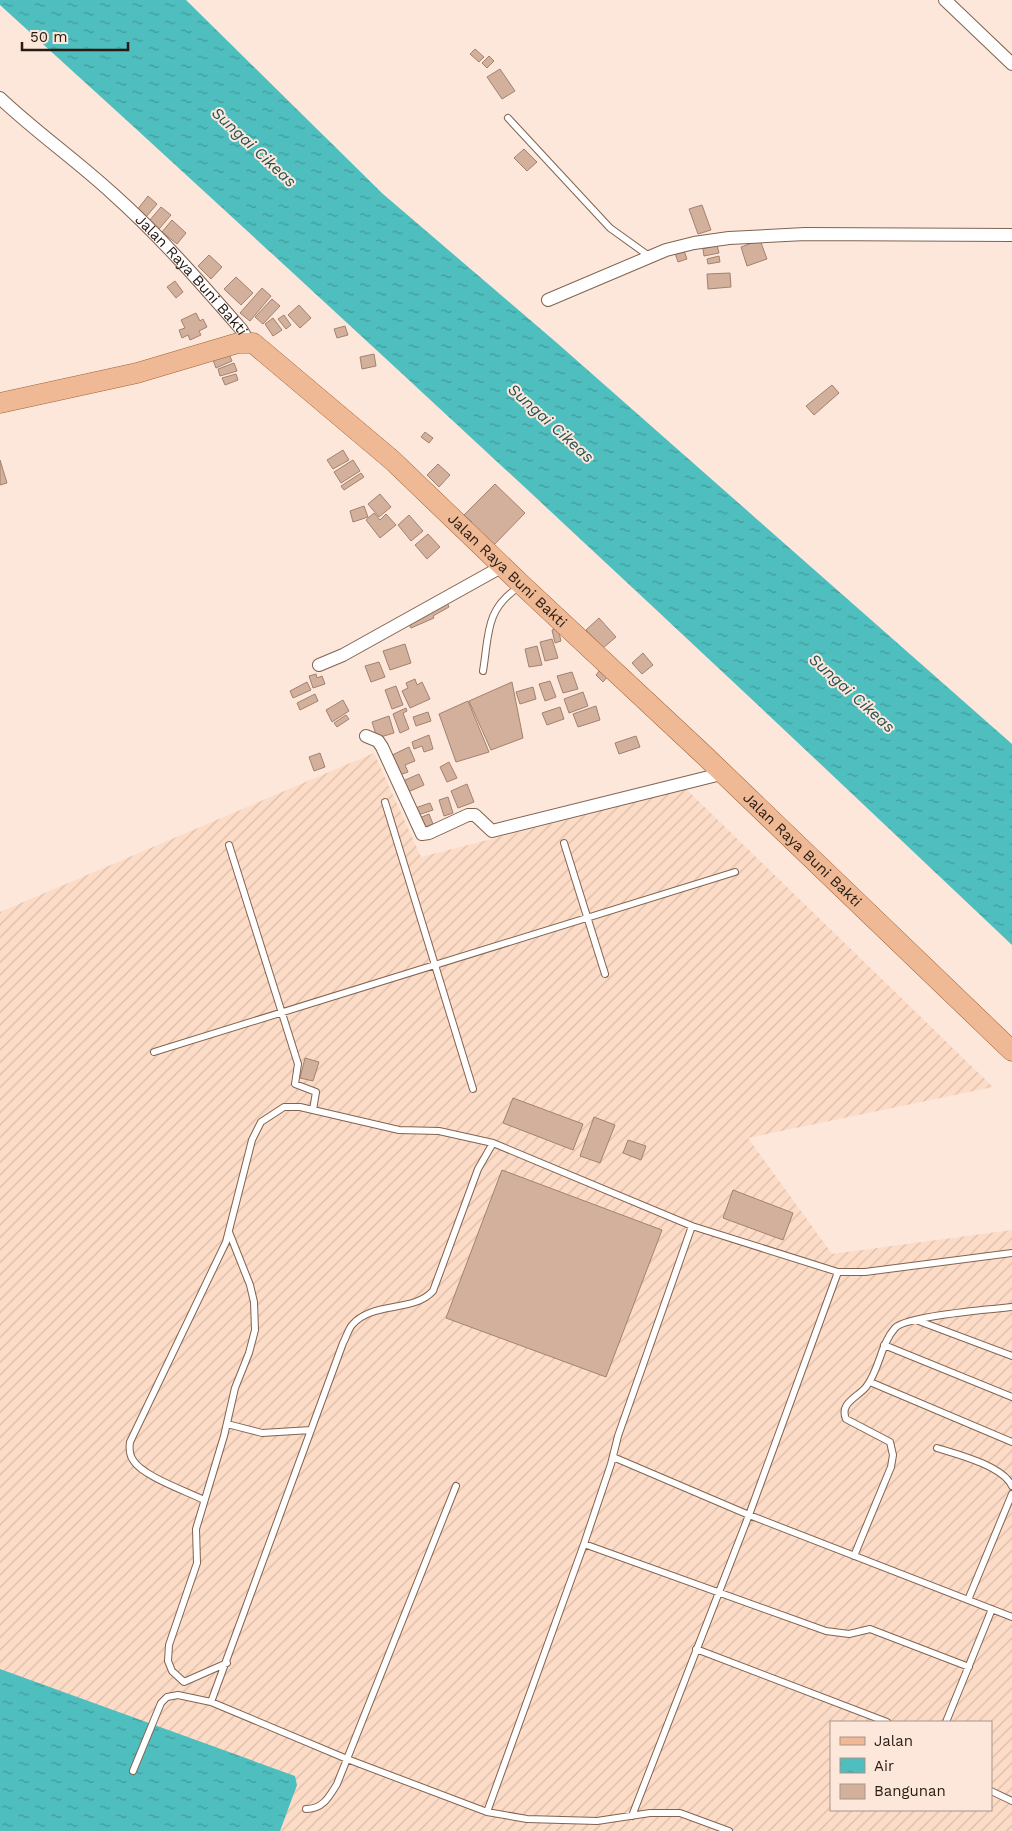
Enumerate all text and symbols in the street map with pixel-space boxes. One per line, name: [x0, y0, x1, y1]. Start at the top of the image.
scale bar: [22, 20, 129, 52]
text: 50 m: [30, 28, 67, 46]
water label: Sungai Cikeas: [208, 103, 300, 191]
street label: Jalan Raya Buni Bakti: [131, 211, 252, 338]
water label: Sungai Cikeas: [504, 380, 598, 466]
street label: Jalan Raya Buni Bakti: [444, 510, 571, 631]
water label: Sungai Cikeas: [805, 650, 899, 736]
street label: Jalan Raya Buni Bakti: [739, 788, 865, 911]
legend: [830, 1721, 992, 1811]
text: Jalan: [874, 1732, 913, 1750]
text: Air: [874, 1757, 894, 1775]
text: Bangunan: [874, 1782, 946, 1800]

